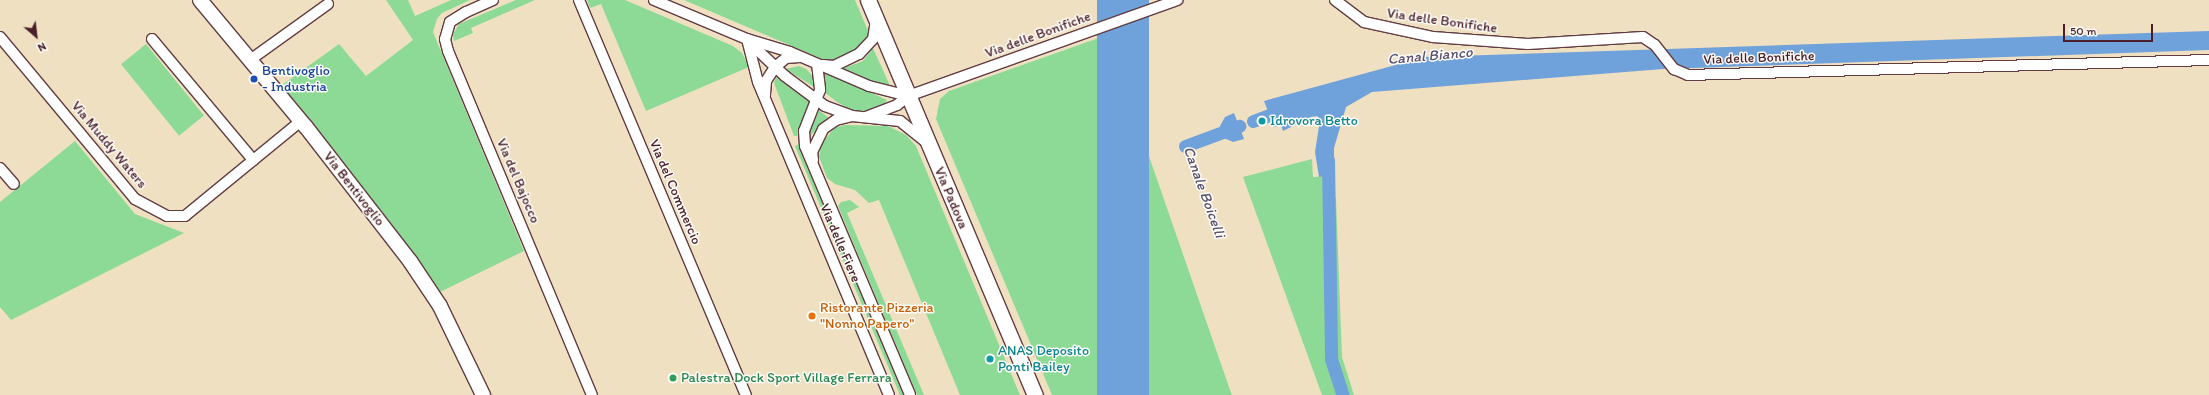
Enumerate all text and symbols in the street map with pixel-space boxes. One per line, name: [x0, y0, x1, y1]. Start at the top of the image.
street label: Via delle Bonifiche: [1386, 5, 1498, 37]
street label: Via delle Bonifiche: [983, 8, 1093, 62]
north arrow: [16, 16, 56, 56]
scale bar: [2065, 16, 2155, 42]
text: 50 m: [2070, 24, 2096, 38]
text: N: [36, 40, 48, 55]
water label: Canal Bianco: [1387, 43, 1473, 69]
street label: Via delle Bonifiche: [1703, 48, 1815, 68]
place label: Bentivoglio - Industria: [262, 63, 330, 96]
marker: Bentivoglio - Industria: [249, 74, 259, 84]
street label: Via Muddy Waters: [68, 98, 150, 192]
place label: Idrovora Betto: [1270, 113, 1358, 129]
marker: Idrovora Betto: [1257, 116, 1267, 126]
street label: Via del Bajocco: [493, 136, 543, 226]
street label: Via del Commercio: [645, 137, 705, 247]
water label: Canale Boicelli: [1179, 144, 1229, 240]
street label: Via Bentivoglio: [320, 148, 388, 230]
street label: Via Padova: [931, 165, 971, 231]
street label: Via delle Fiere: [816, 201, 864, 285]
place label: Ristorante Pizzeria "Nonno Papero": [820, 300, 934, 332]
marker: Ristorante Pizzeria "Nonno Papero": [807, 311, 817, 321]
place label: ANAS Deposito Ponti Bailey: [998, 343, 1089, 376]
marker: ANAS Deposito Ponti Bailey: [985, 354, 995, 364]
place label: Palestra Dock Sport Village Ferrara: [681, 370, 891, 386]
marker: Palestra Dock Sport Village Ferrara: [668, 373, 678, 383]

